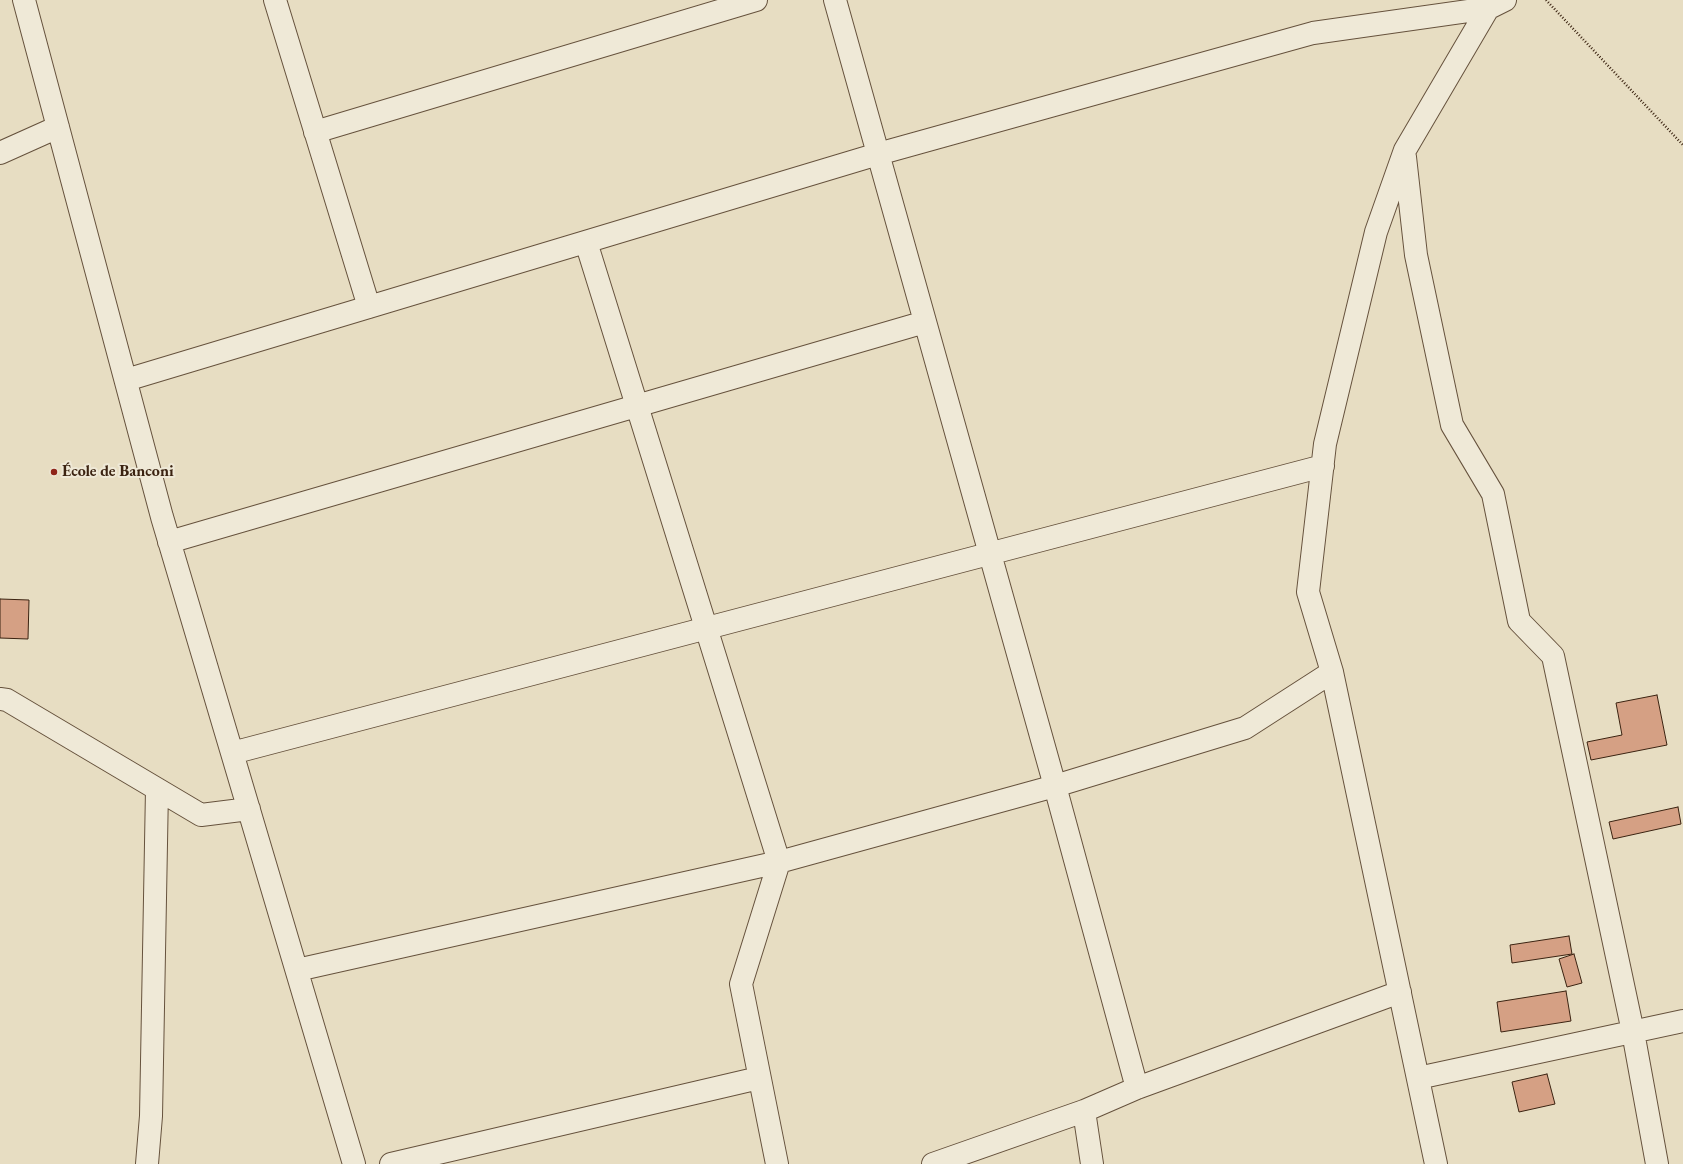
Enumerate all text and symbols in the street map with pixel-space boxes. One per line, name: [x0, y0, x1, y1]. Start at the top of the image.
place label: École de Banconi: [62, 462, 174, 482]
marker: École de Banconi: [49, 467, 59, 477]

